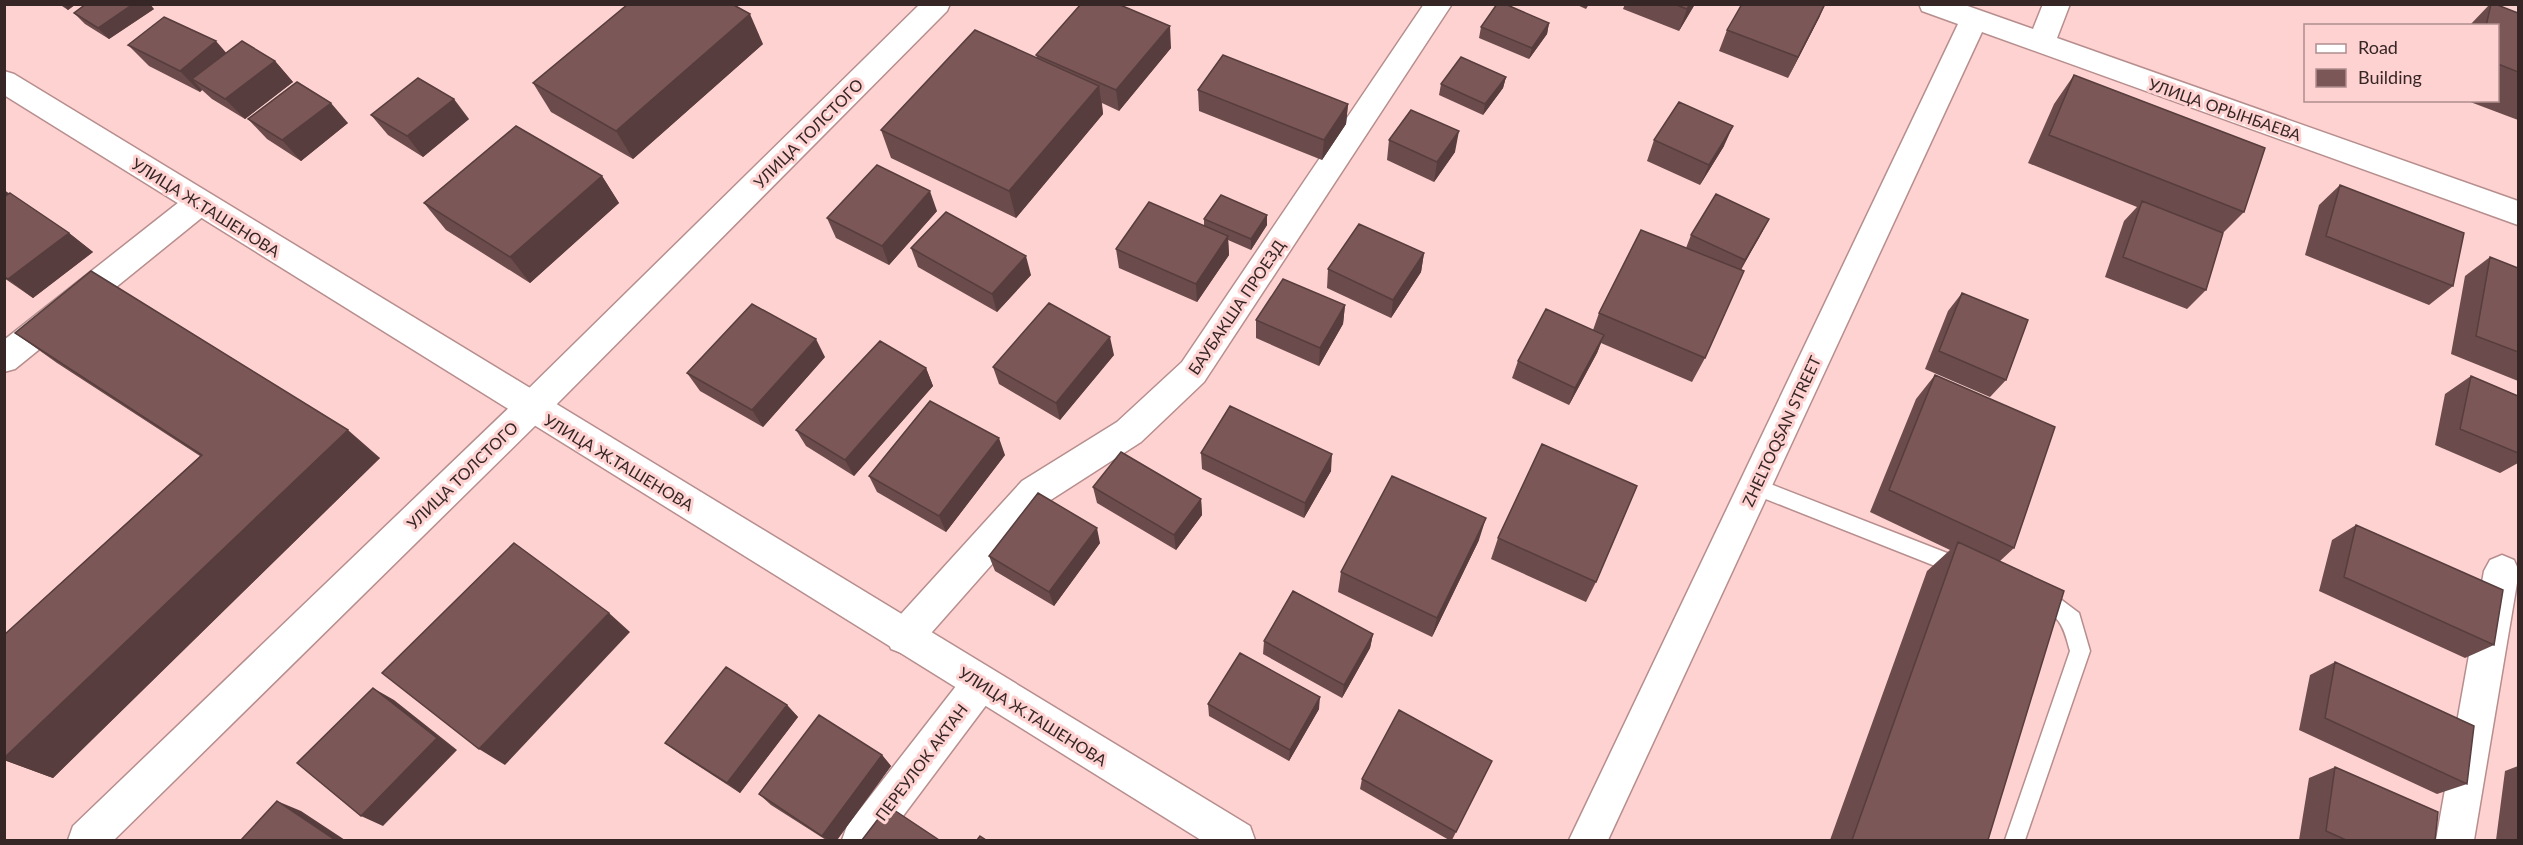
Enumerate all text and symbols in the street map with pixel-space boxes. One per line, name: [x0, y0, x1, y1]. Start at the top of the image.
legend: [2304, 24, 2499, 102]
text: Road: [2358, 36, 2398, 58]
text: Building: [2358, 66, 2422, 88]
street label: УЛИЦА ТОЛСТОГО: [749, 74, 867, 192]
street label: УЛИЦА ОРЫНБАЕВА: [2146, 74, 2304, 144]
street label: УЛИЦА Ж.ТАШЕНОВА: [128, 154, 284, 261]
street label: БАУБАКША ПРОЕЗД: [1184, 236, 1288, 378]
street label: ZHELTOQSAN STREET: [1738, 352, 1825, 509]
street label: УЛИЦА Ж.ТАШЕНОВА: [541, 410, 697, 514]
street label: УЛИЦА ТОЛСТОГО: [403, 417, 521, 533]
street label: УЛИЦА Ж.ТАШЕНОВА: [955, 663, 1111, 770]
street label: ПЕРЕУЛОК АКТАН: [871, 700, 971, 824]

